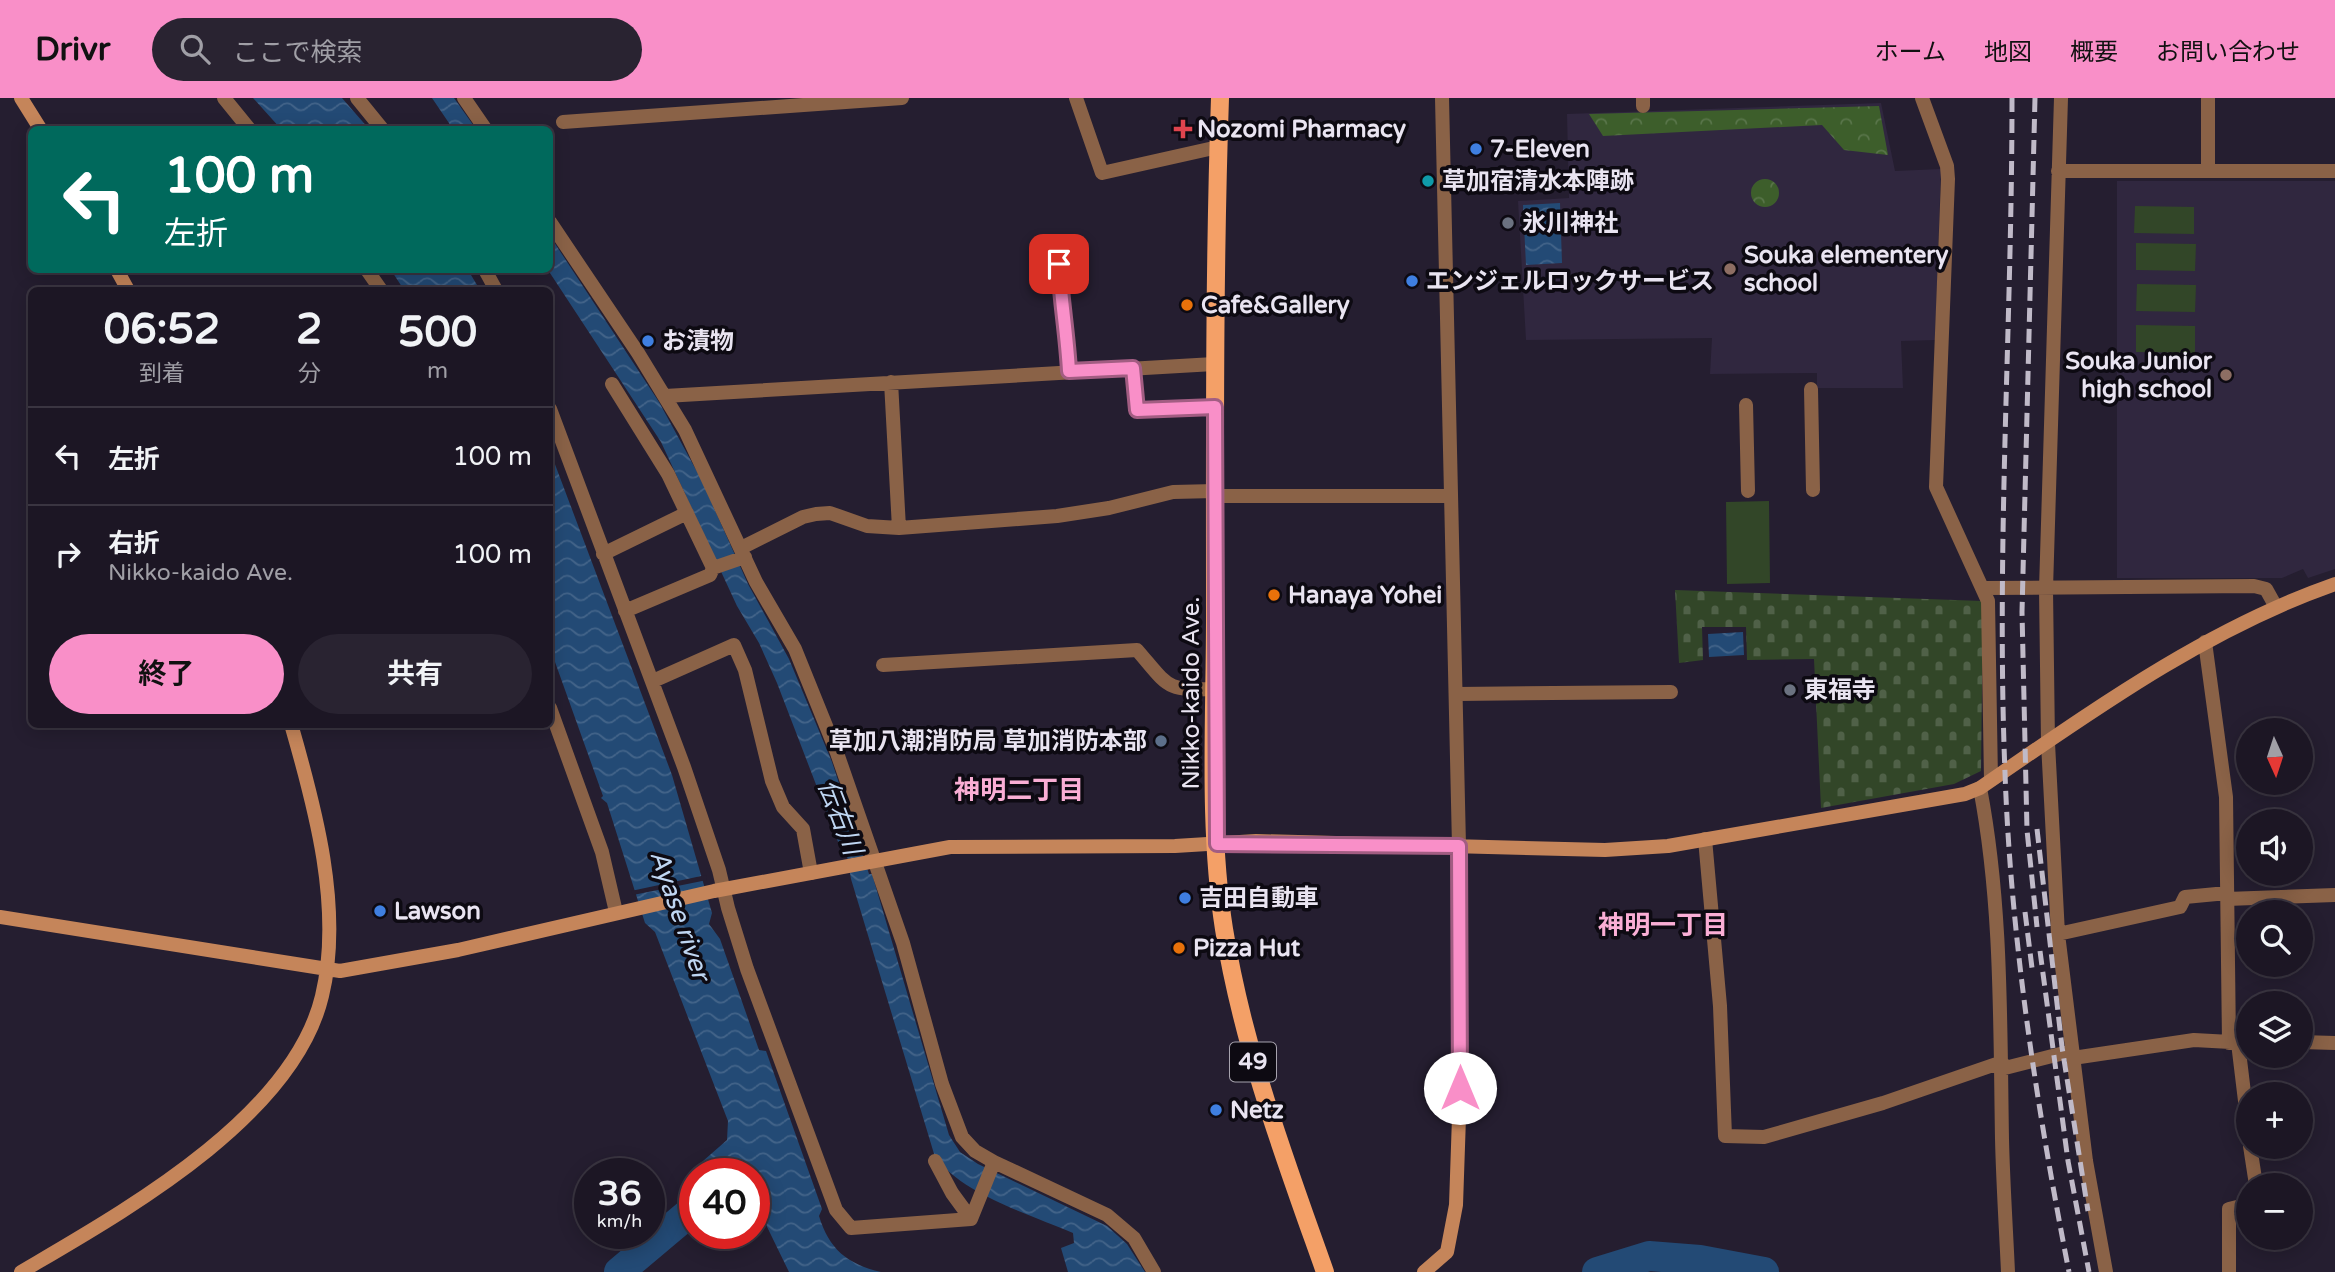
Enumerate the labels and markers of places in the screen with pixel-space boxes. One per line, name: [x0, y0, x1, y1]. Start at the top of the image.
place label: Nozomi Pharmacy: [1197, 115, 1406, 144]
marker: Nozomi Pharmacy: [1175, 121, 1191, 137]
place label: 7-Eleven: [1490, 135, 1590, 164]
marker: 7-Eleven: [1468, 141, 1484, 157]
place label: 草加宿清水本陣跡: [1442, 167, 1634, 196]
marker: 草加宿清水本陣跡: [1420, 173, 1436, 189]
place label: 氷川神社: [1522, 209, 1618, 238]
marker: 氷川神社: [1500, 215, 1516, 231]
pin: [1029, 234, 1089, 294]
place label: Souka elementery school: [1744, 241, 1948, 298]
marker: Souka elementery school: [1722, 261, 1738, 277]
place label: エンジェルロックサービス: [1426, 267, 1714, 296]
marker: エンジェルロックサービス: [1404, 273, 1420, 289]
place label: Cafe&Gallery: [1201, 291, 1350, 320]
marker: Cafe&Gallery: [1179, 297, 1195, 313]
place label: お漬物: [662, 327, 734, 356]
marker: お漬物: [640, 333, 656, 349]
place label: Souka Junior high school: [2065, 347, 2213, 404]
marker: Souka Junior high school: [2218, 367, 2234, 383]
place label: Hanaya Yohei: [1288, 581, 1442, 610]
marker: Hanaya Yohei: [1266, 587, 1282, 603]
place label: 東福寺: [1804, 676, 1876, 705]
marker: 東福寺: [1782, 682, 1798, 698]
place label: 草加八潮消防局 草加消防本部: [829, 727, 1147, 756]
marker: 草加八潮消防局 草加消防本部: [1153, 733, 1169, 749]
place label: 吉田自動車: [1199, 884, 1319, 913]
marker: 吉田自動車: [1177, 890, 1193, 906]
place label: Lawson: [394, 897, 481, 926]
marker: Lawson: [372, 903, 388, 919]
place label: Pizza Hut: [1193, 934, 1301, 963]
marker: Pizza Hut: [1171, 940, 1187, 956]
place label: Netz: [1230, 1096, 1284, 1125]
marker: Netz: [1208, 1102, 1224, 1118]

